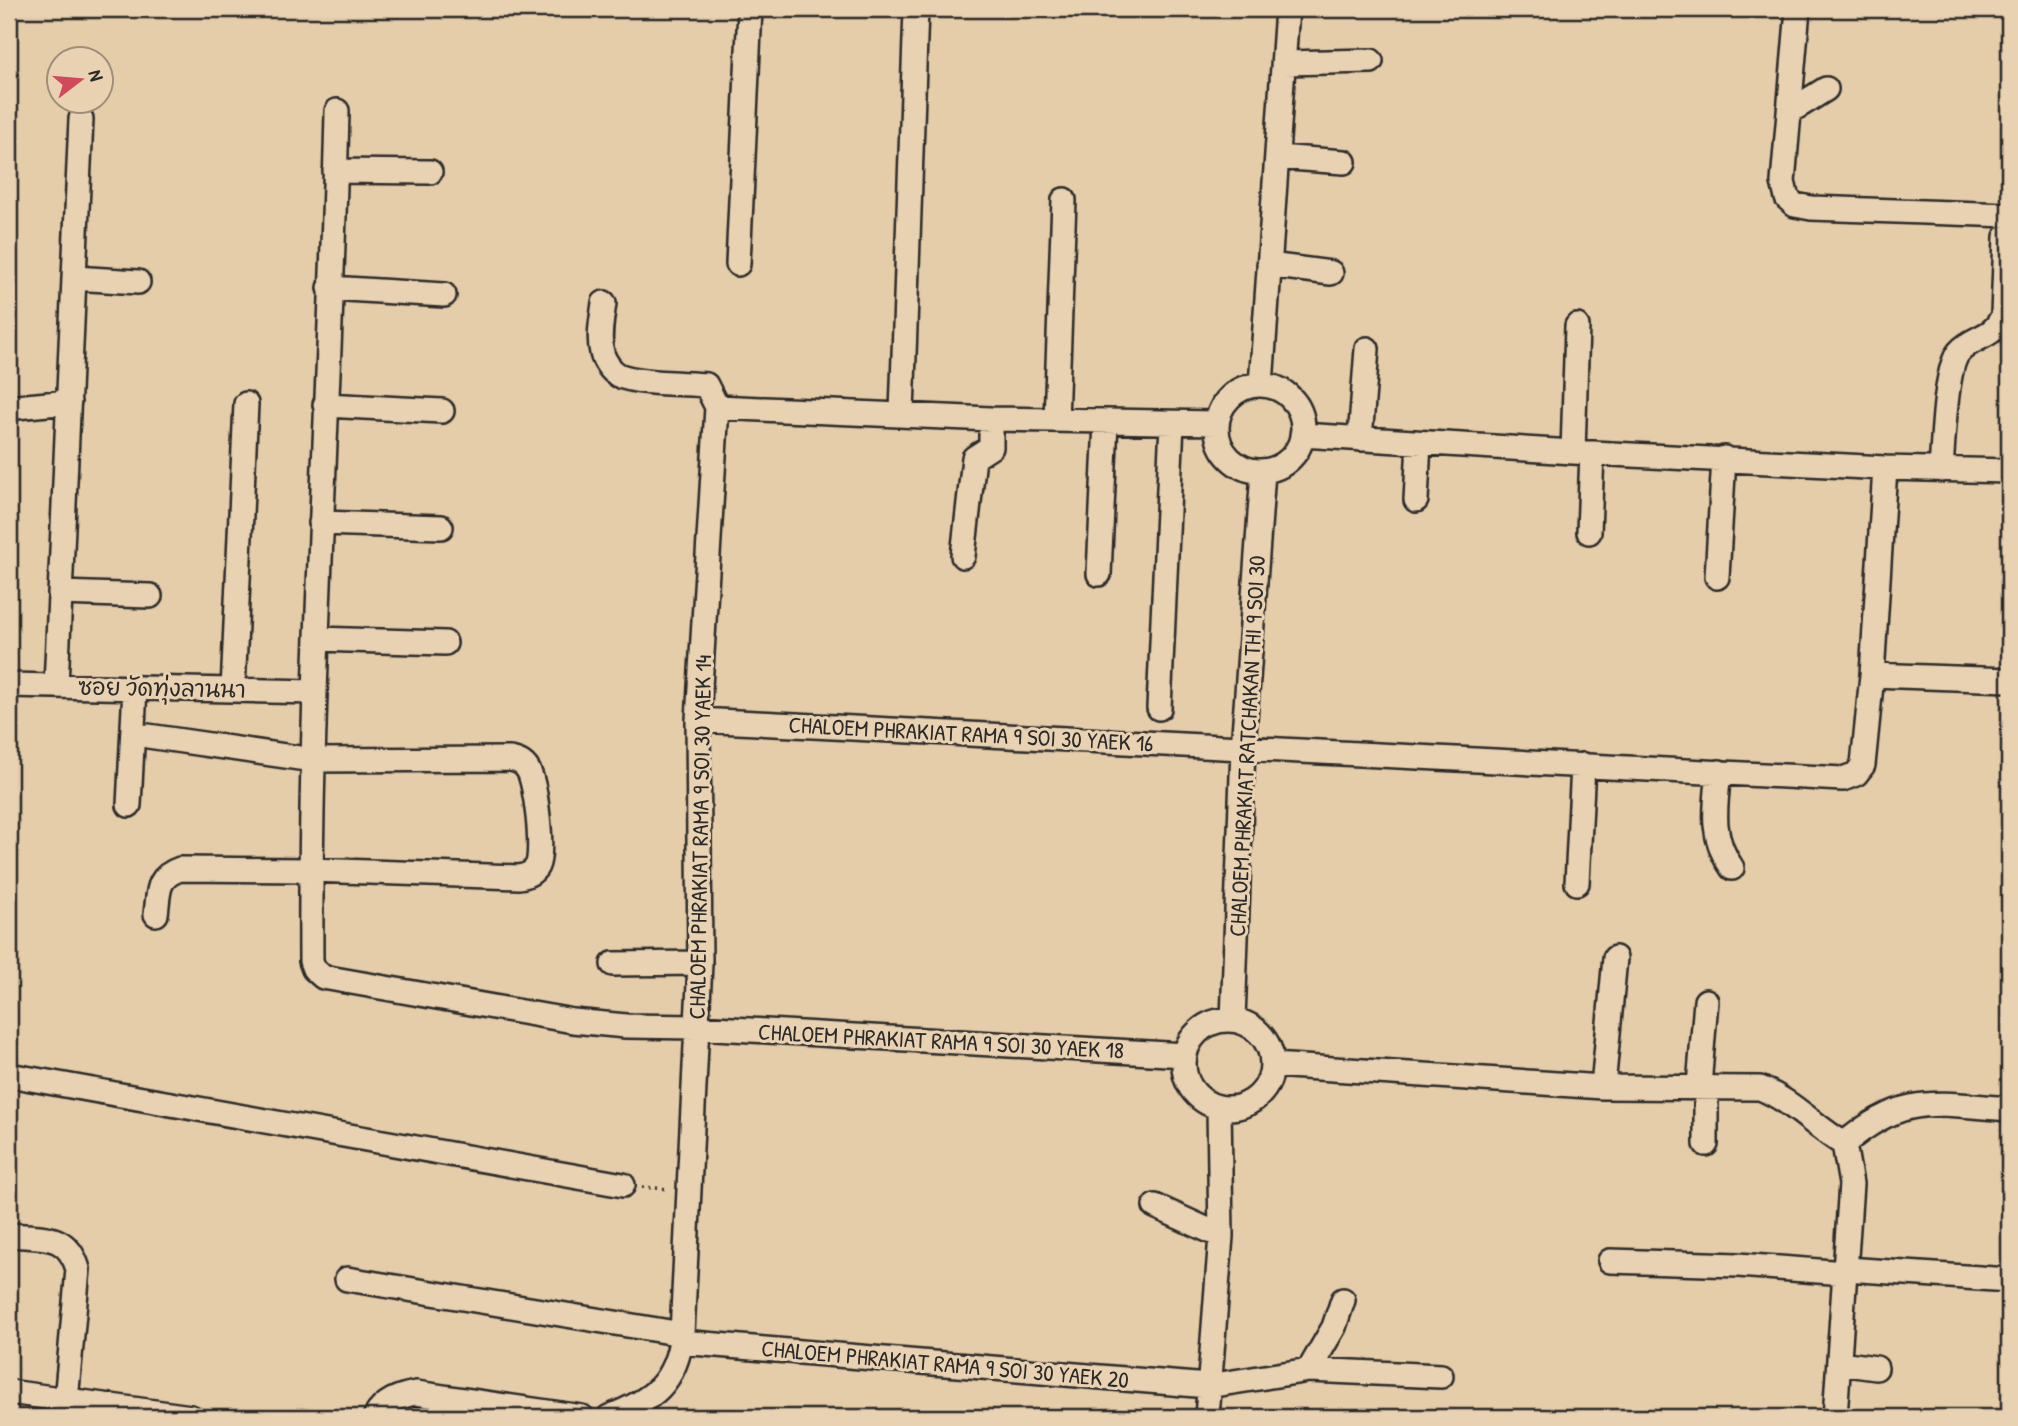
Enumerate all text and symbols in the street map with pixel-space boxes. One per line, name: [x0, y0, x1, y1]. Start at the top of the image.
north arrow: [46, 46, 116, 116]
text: N: [82, 67, 110, 84]
street label: CHALOEM PHRAKIAT RATCHAKAN THI 9 SOI 30: [1221, 555, 1272, 937]
street label: CHALOEM PHRAKIAT RAMA 9 SOI 30 YAEK 14: [681, 654, 718, 1020]
street label: ซอย วัดทุ่งลานนา: [78, 671, 246, 707]
street label: CHALOEM PHRAKIAT RAMA 9 SOI 30 YAEK 16: [788, 708, 1154, 759]
street label: CHALOEM PHRAKIAT RAMA 9 SOI 30 YAEK 18: [757, 1015, 1125, 1066]
street label: CHALOEM PHRAKIAT RAMA 9 SOI 30 YAEK 20: [760, 1332, 1130, 1395]

